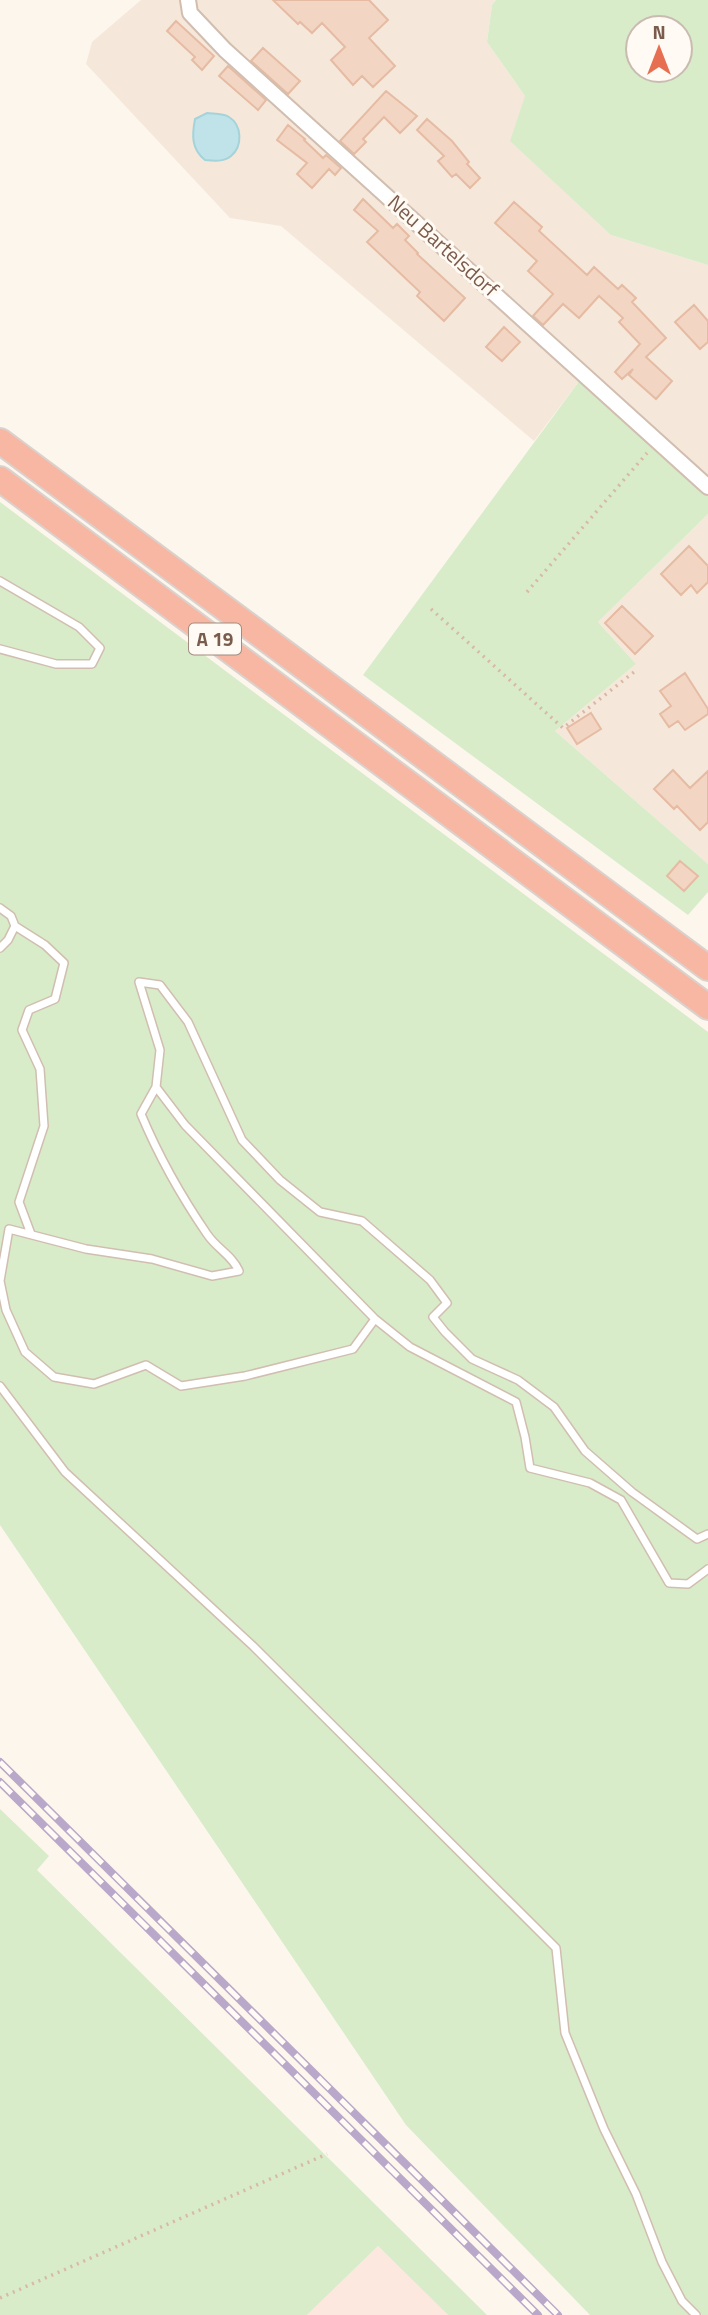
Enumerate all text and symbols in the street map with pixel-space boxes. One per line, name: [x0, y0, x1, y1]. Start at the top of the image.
north arrow: [624, 14, 694, 84]
text: N: [652, 17, 666, 46]
street label: Neu Bartelsdorf: [381, 186, 507, 304]
road number: A 19: [189, 624, 241, 654]

